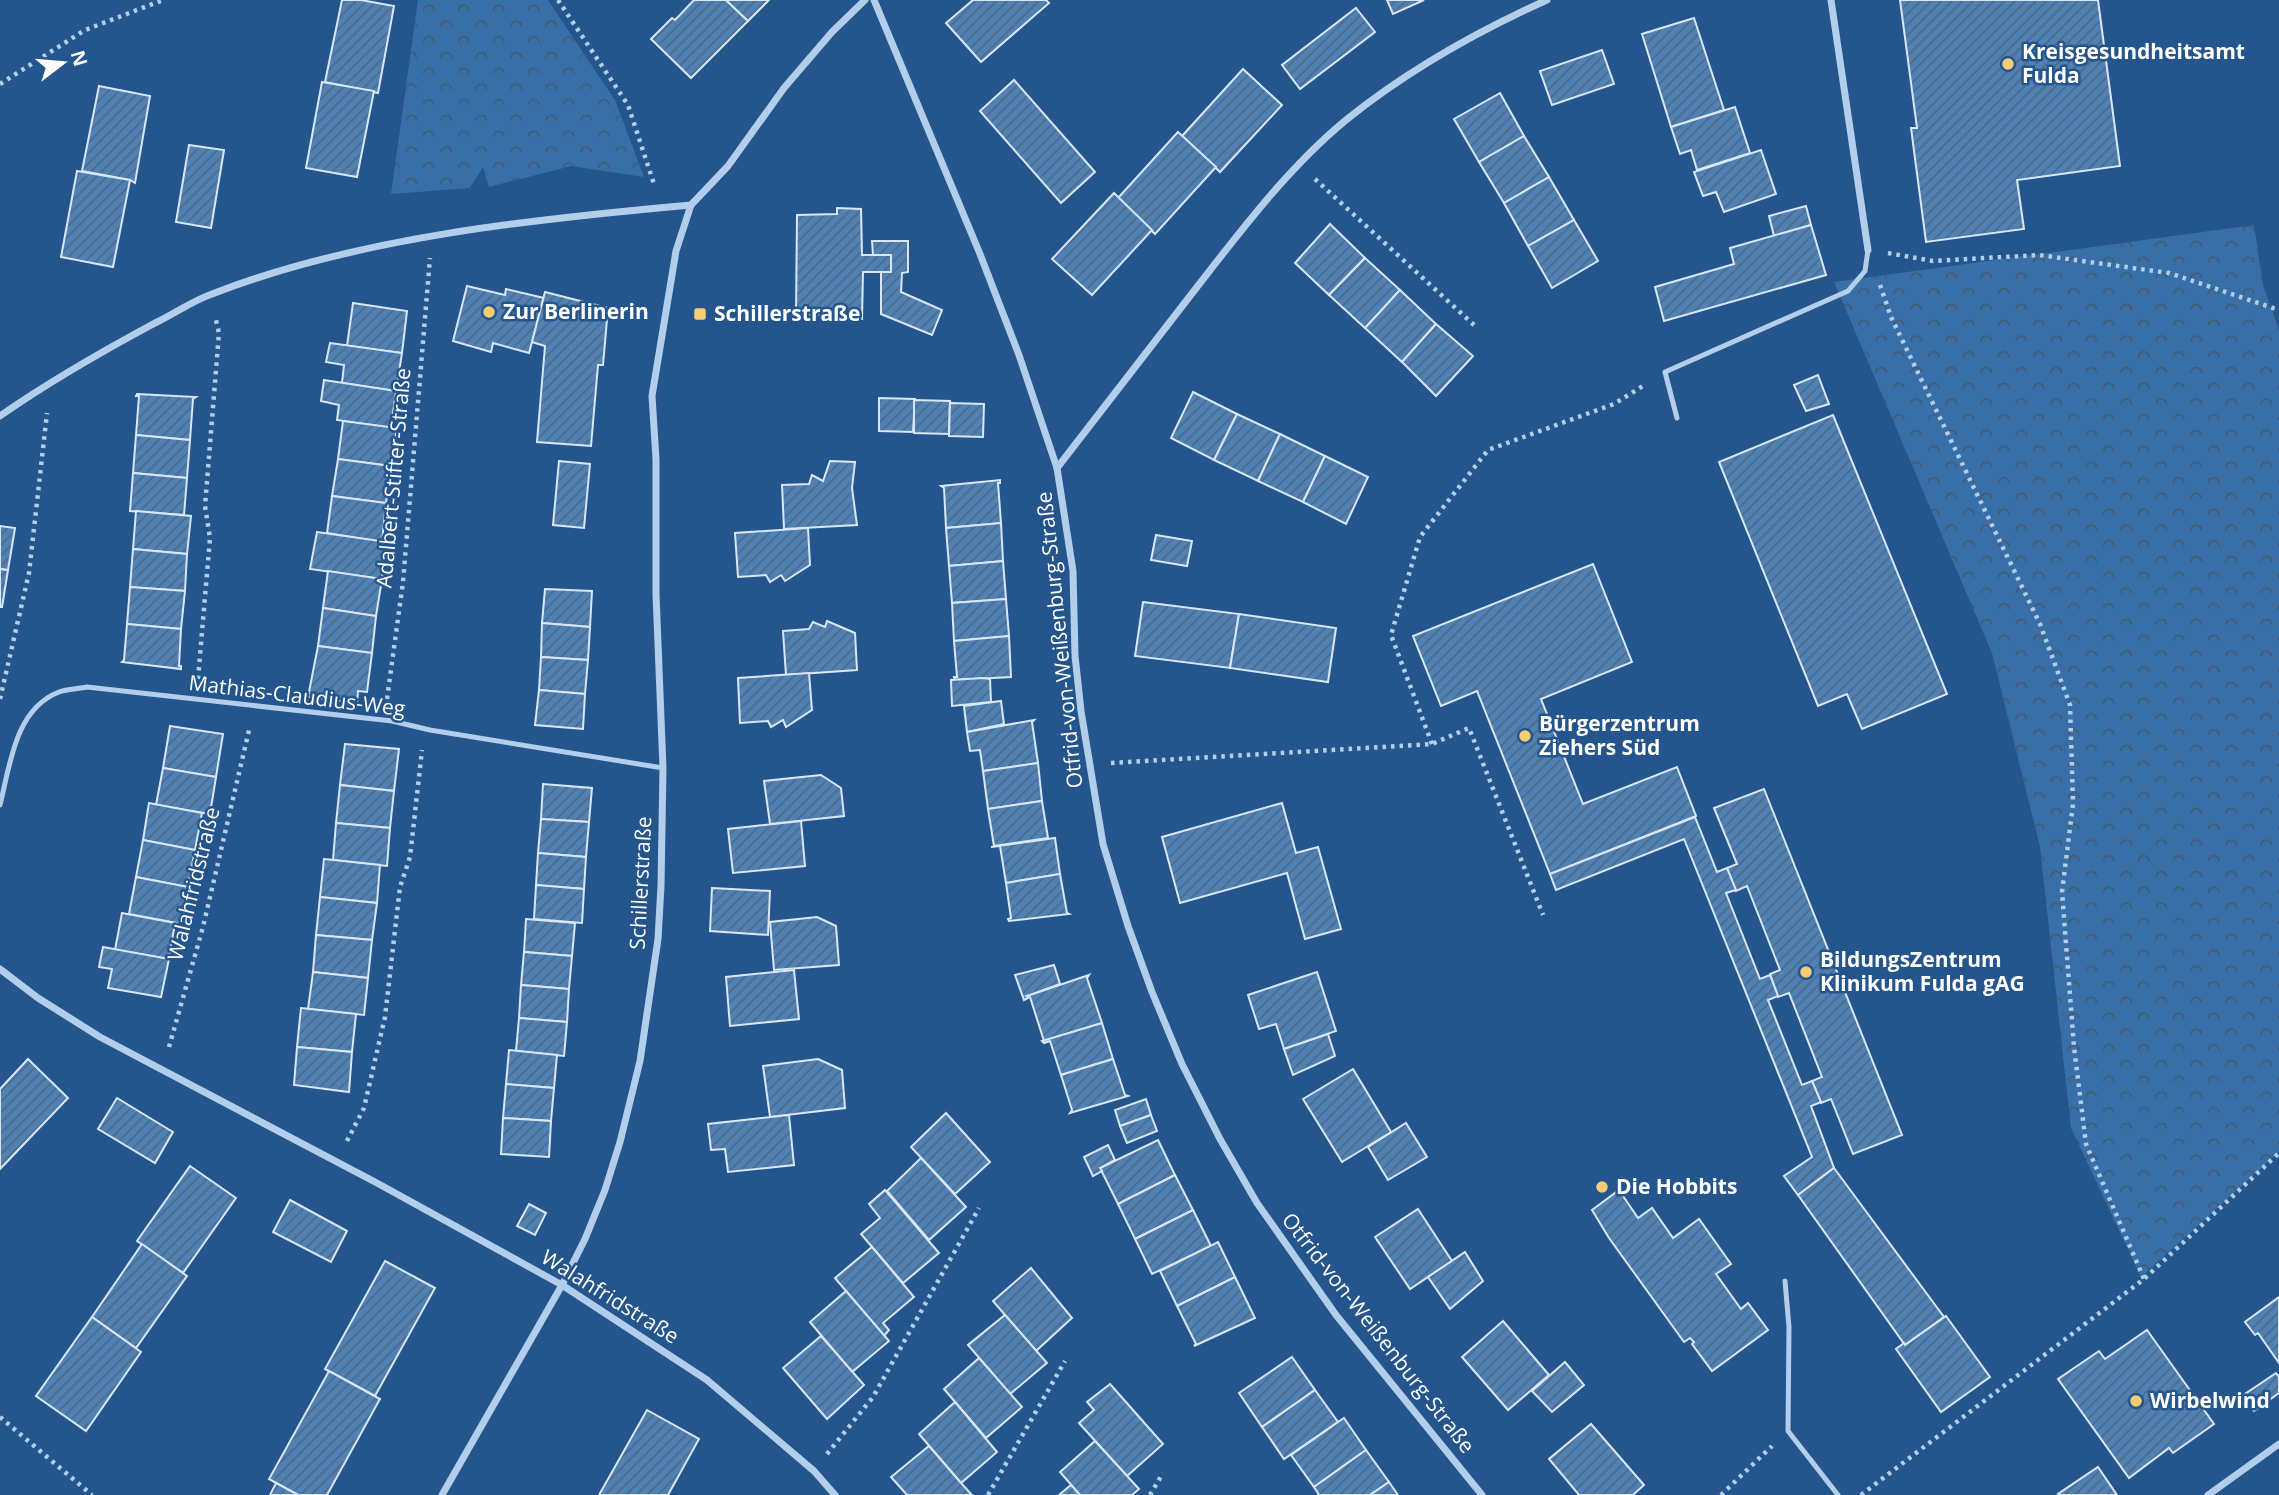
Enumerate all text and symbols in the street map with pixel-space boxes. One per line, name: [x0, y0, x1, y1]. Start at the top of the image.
north arrow: [28, 28, 98, 98]
place label: Kreisgesundheitsamt Fulda: [2022, 37, 2245, 89]
text: N: [65, 47, 94, 69]
marker: Kreisgesundheitsamt Fulda: [2000, 56, 2016, 72]
place label: Zur Berlinerin: [503, 297, 649, 325]
place label: Schillerstraße: [714, 299, 860, 327]
marker: Zur Berlinerin: [481, 304, 497, 320]
marker: Schillerstraße: [692, 306, 708, 322]
street label: Adalbert-Stifter-Straße: [369, 367, 417, 589]
street label: Otfrid-von-Weißenburg-Straße: [1030, 490, 1089, 790]
street label: Mathias-Claudius-Weg: [187, 668, 407, 722]
place label: Bürgerzentrum Ziehers Süd: [1539, 709, 1700, 761]
marker: Bürgerzentrum Ziehers Süd: [1517, 728, 1533, 744]
street label: Walahfridstraße: [160, 804, 226, 963]
street label: Schillerstraße: [623, 816, 657, 950]
place label: BildungsZentrum Klinikum Fulda gAG: [1820, 945, 2025, 997]
marker: BildungsZentrum Klinikum Fulda gAG: [1798, 964, 1814, 980]
place label: Die Hobbits: [1616, 1172, 1737, 1200]
marker: Die Hobbits: [1594, 1179, 1610, 1195]
street label: Otfrid-von-Weißenburg-Straße: [1276, 1206, 1482, 1458]
street label: Walahfridstraße: [536, 1243, 685, 1350]
place label: Wirbelwind: [2150, 1386, 2270, 1414]
marker: Wirbelwind: [2128, 1393, 2144, 1409]

